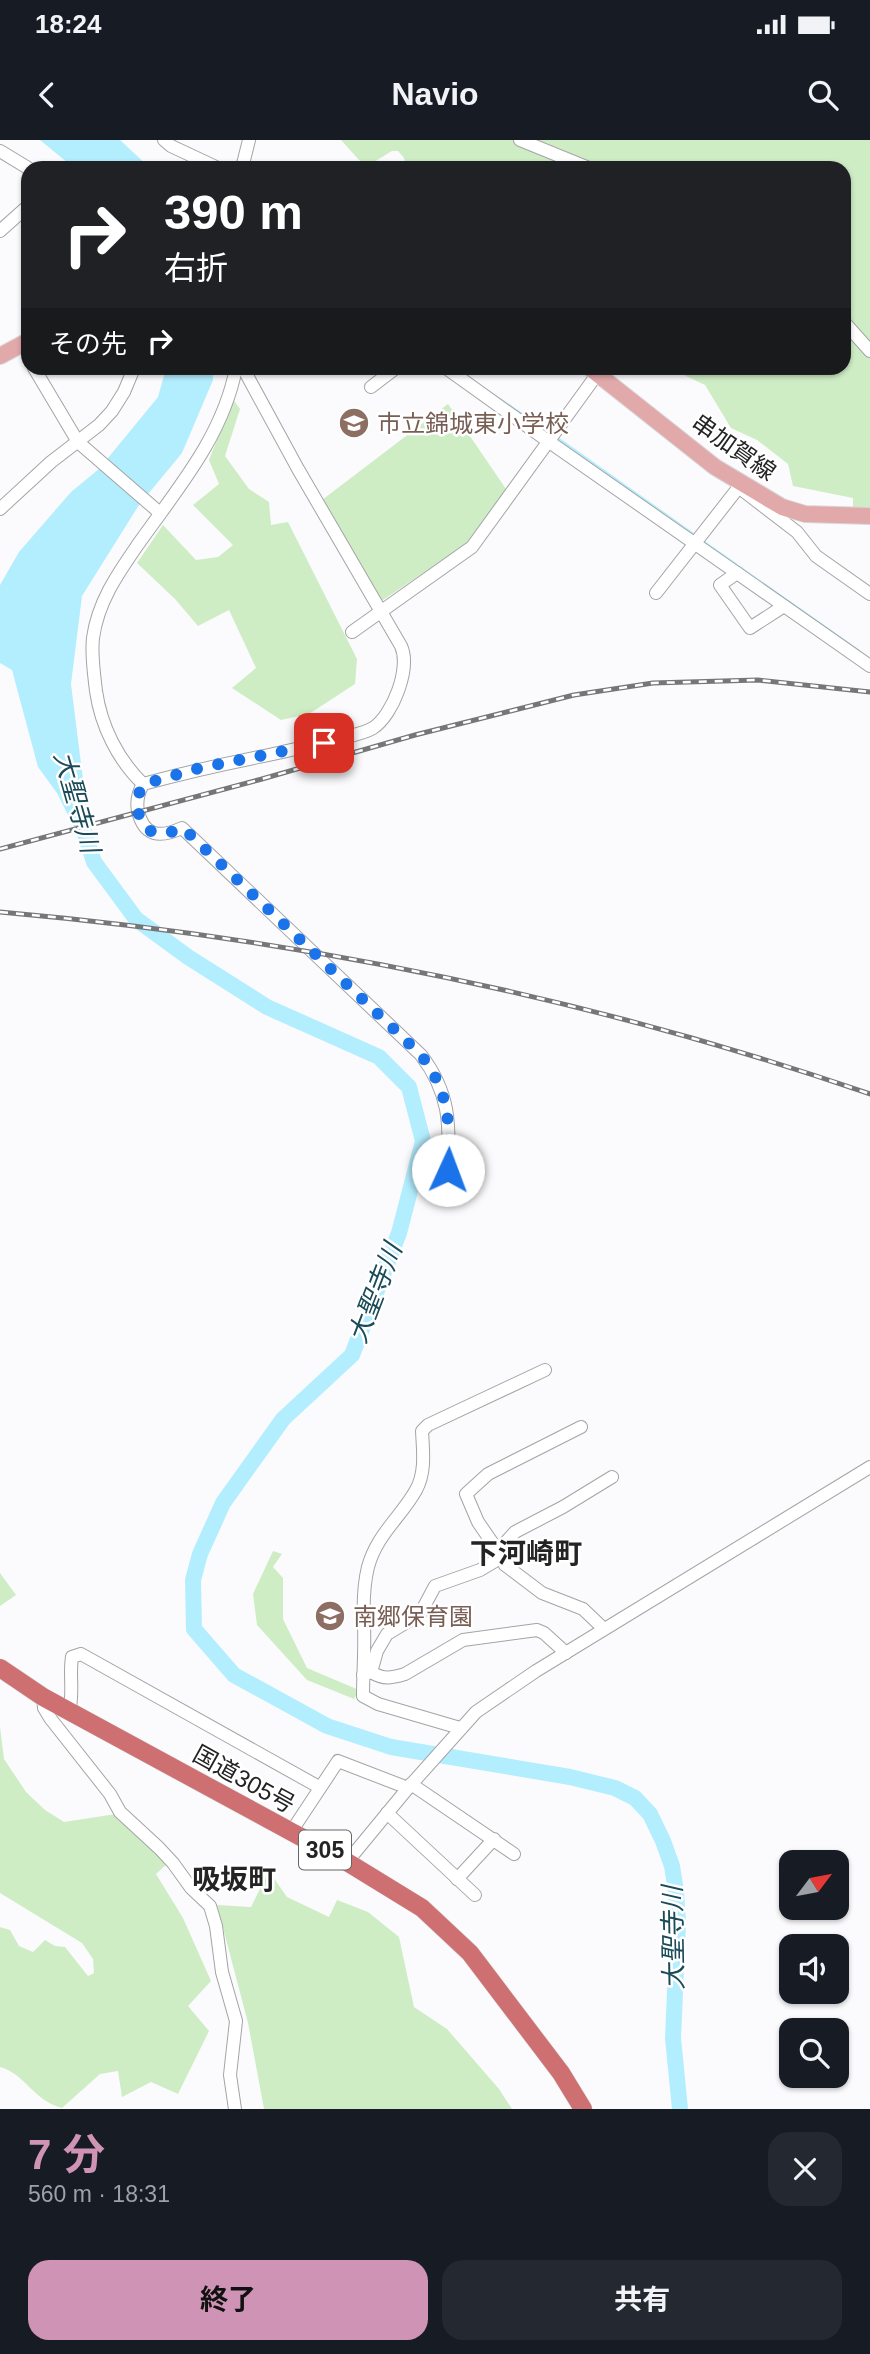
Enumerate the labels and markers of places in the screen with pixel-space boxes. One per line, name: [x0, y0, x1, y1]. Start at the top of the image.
school or university icon: 市立錦城東小学校: [337, 406, 371, 440]
place label: 市立錦城東小学校: [377, 410, 569, 437]
pin: [294, 713, 354, 773]
school or university icon: 南郷保育園: [313, 1599, 347, 1633]
place label: 南郷保育園: [353, 1603, 473, 1630]

